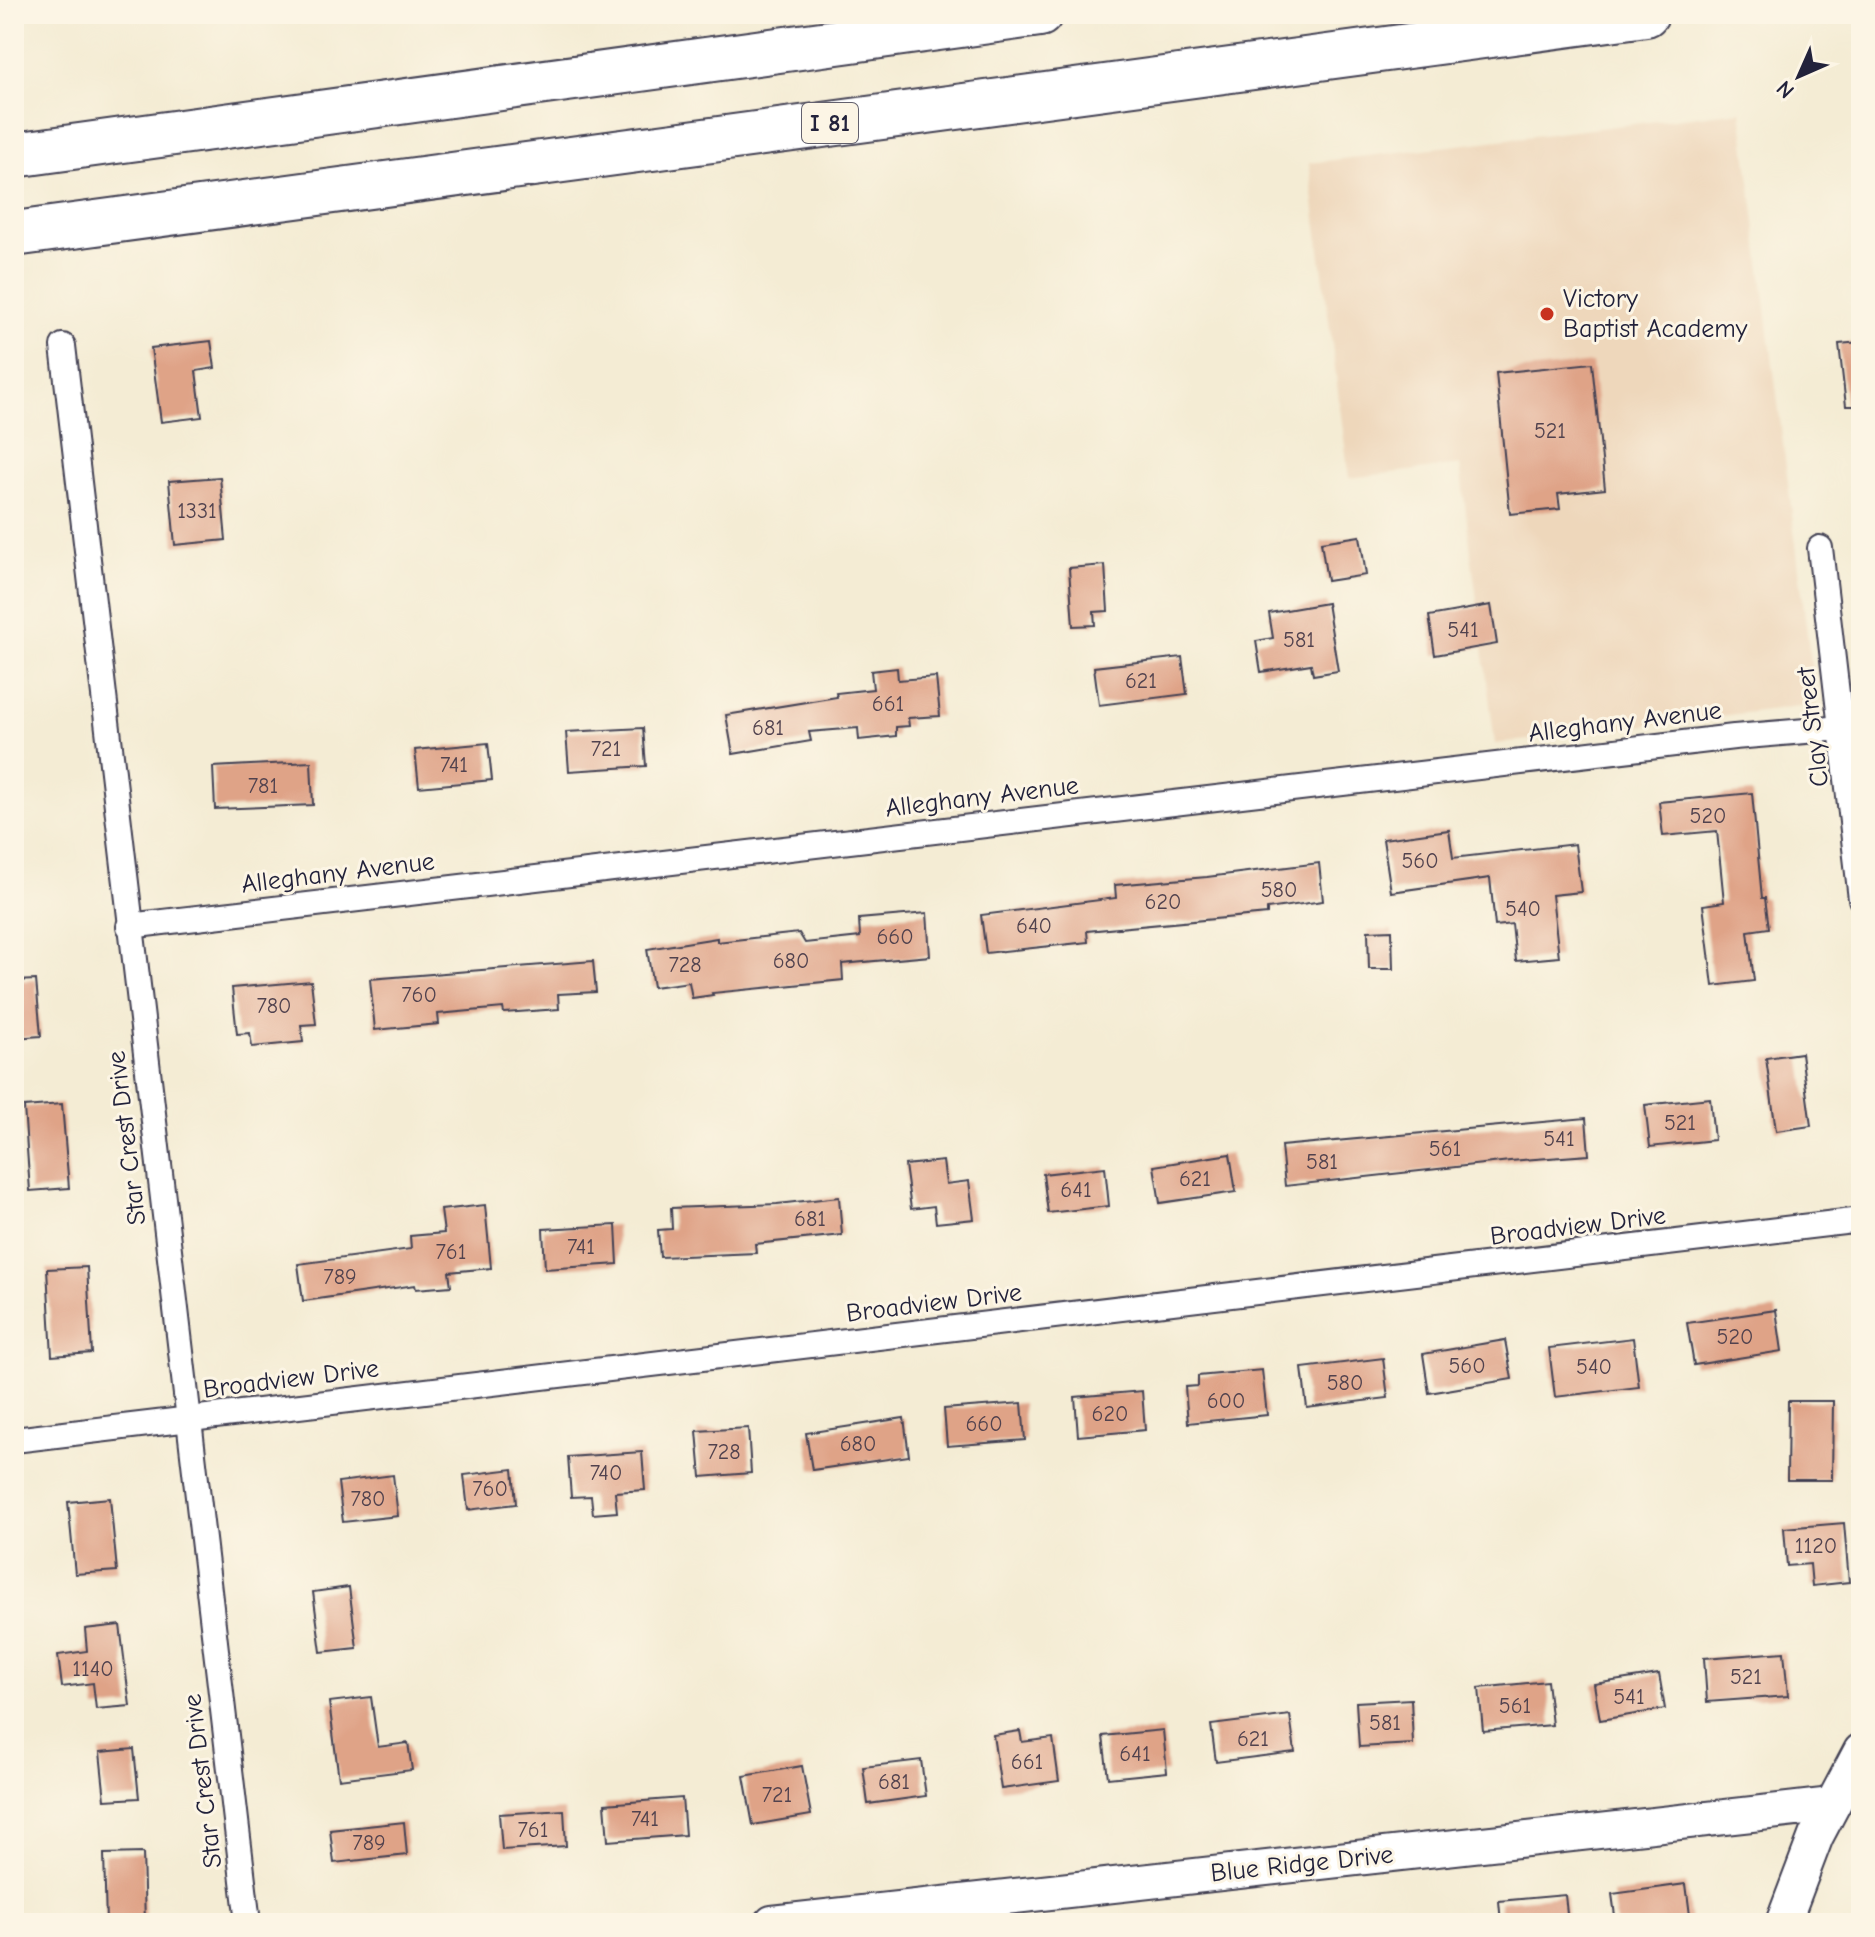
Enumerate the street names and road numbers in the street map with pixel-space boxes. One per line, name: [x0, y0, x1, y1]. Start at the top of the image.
road number: I 81: [802, 103, 858, 143]
street label: Clay Street: [1791, 664, 1835, 789]
street label: Alleghany Avenue: [1527, 695, 1723, 749]
street label: Alleghany Avenue: [884, 770, 1080, 824]
street label: Alleghany Avenue: [240, 846, 436, 900]
street label: Star Crest Drive: [101, 1049, 153, 1227]
street label: Broadview Drive: [1488, 1200, 1668, 1252]
street label: Broadview Drive: [844, 1277, 1024, 1329]
street label: Broadview Drive: [201, 1353, 381, 1405]
street label: Star Crest Drive: [177, 1692, 229, 1870]
street label: Blue Ridge Drive: [1209, 1839, 1395, 1889]

